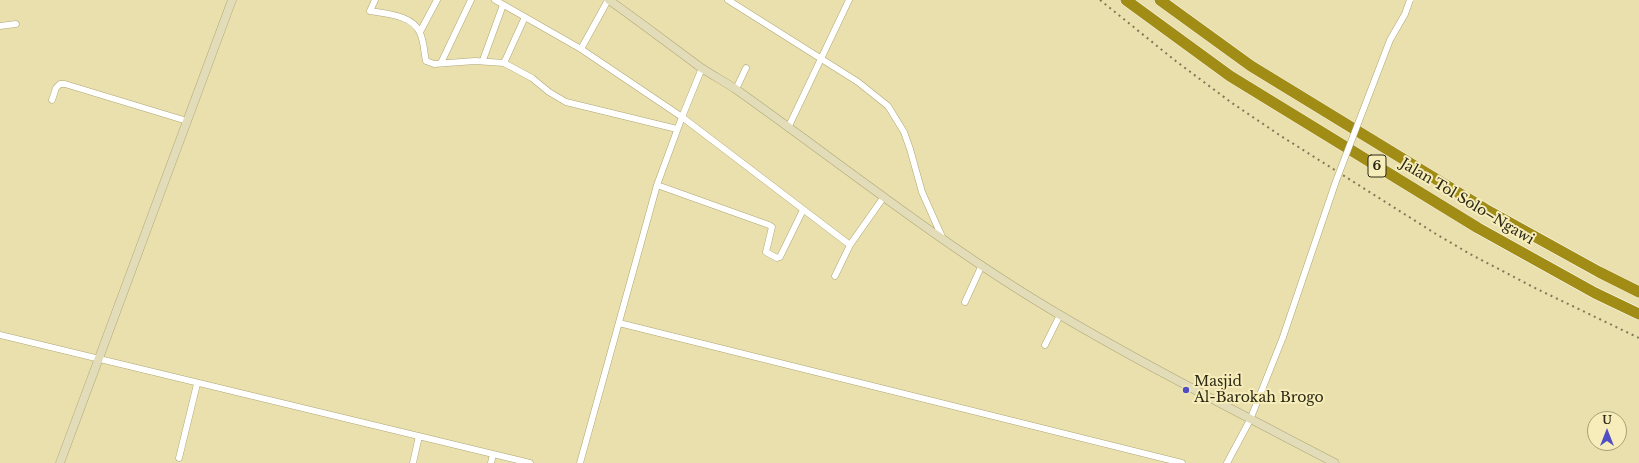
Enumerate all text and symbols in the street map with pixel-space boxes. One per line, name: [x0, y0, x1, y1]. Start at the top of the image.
road number: 6: [1368, 155, 1386, 177]
street label: Jalan Tol Solo–Ngawi: [1397, 155, 1537, 249]
place label: Masjid Al-Barokah Brogo: [1194, 374, 1324, 406]
marker: Masjid Al-Barokah Brogo: [1181, 385, 1191, 395]
north arrow: [1587, 411, 1627, 451]
text: U: [1602, 413, 1612, 427]

